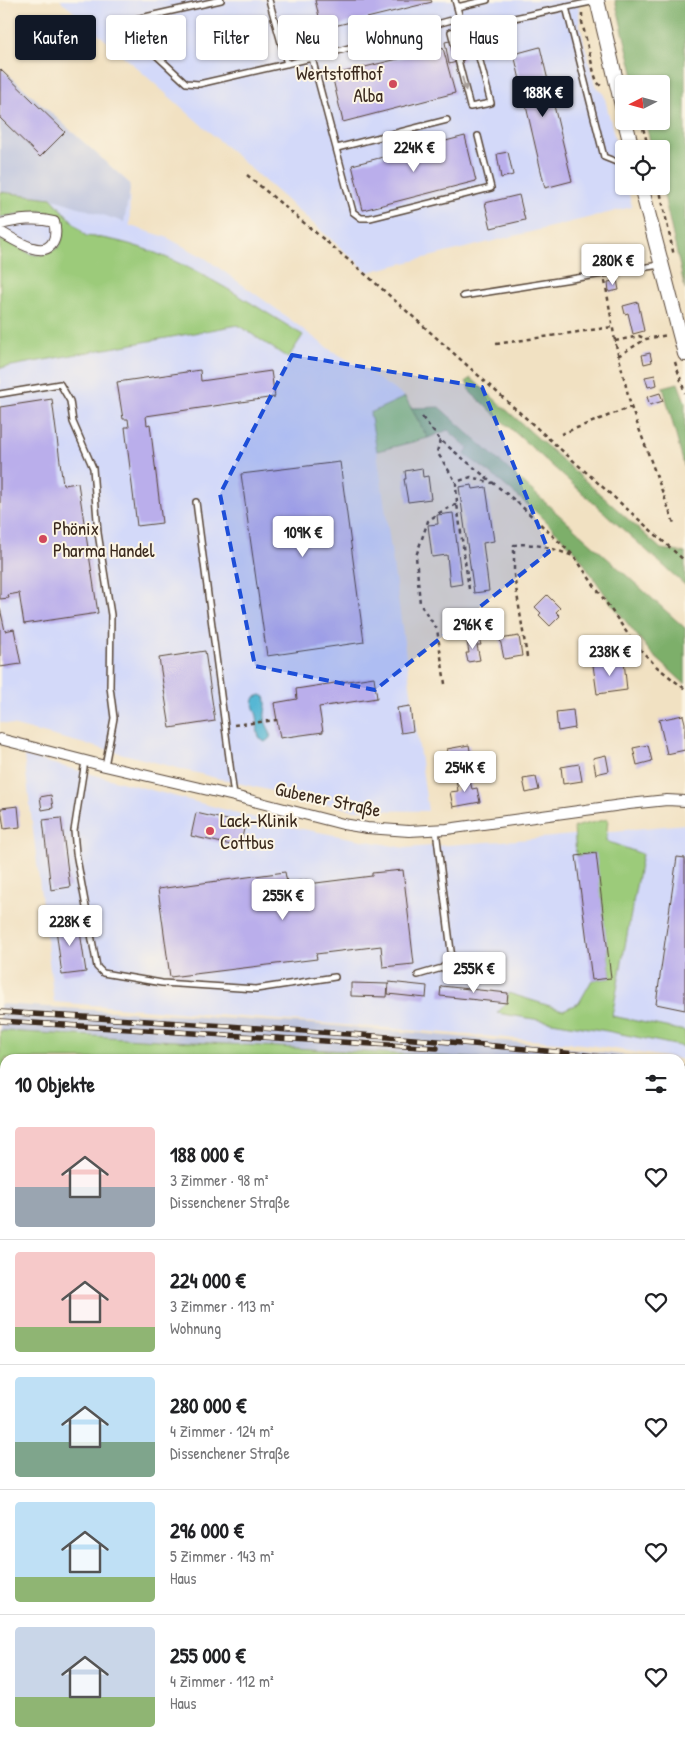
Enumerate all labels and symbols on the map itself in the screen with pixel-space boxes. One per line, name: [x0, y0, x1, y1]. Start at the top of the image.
place label: Wertstoffhof Alba: [296, 60, 384, 108]
north arrow: [615, 75, 670, 130]
one-way arrow: [460, 76, 468, 91]
pin: 188K €: [502, 76, 584, 118]
marker: Wertstoffhof Alba: [387, 78, 399, 90]
pin: 224K €: [373, 130, 455, 173]
pin: 280K €: [572, 244, 654, 286]
place label: Phönix Pharma Handel: [53, 515, 156, 563]
pin: 109K €: [262, 516, 344, 558]
marker: Phönix Pharma Handel: [37, 533, 49, 545]
pin: 296K €: [432, 608, 514, 650]
pin: 238K €: [569, 634, 651, 677]
pin: 254K €: [424, 750, 506, 793]
street label: Gubener Straße: [273, 775, 384, 823]
place label: Lack-Klinik Cottbus: [220, 807, 298, 855]
marker: Lack-Klinik Cottbus: [204, 825, 216, 837]
pin: 255K €: [242, 878, 324, 921]
pin: 228K €: [29, 904, 111, 947]
pin: 255K €: [433, 952, 515, 994]

